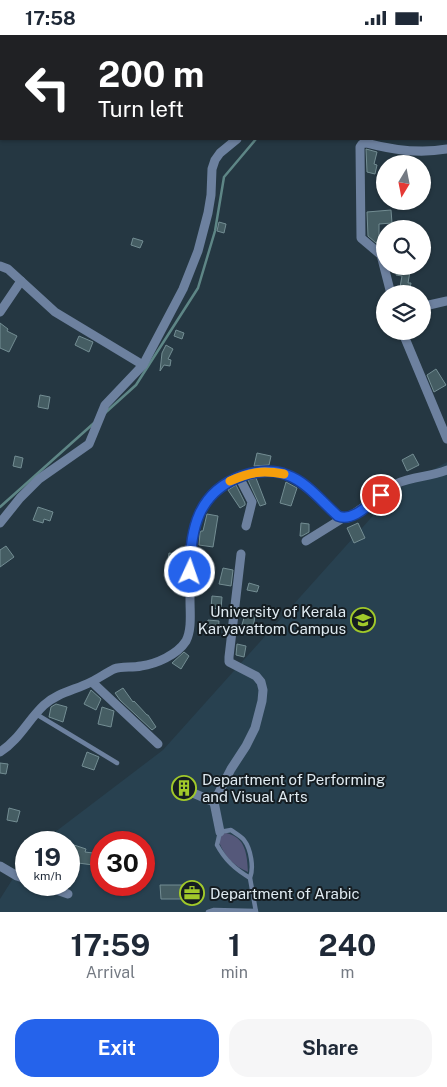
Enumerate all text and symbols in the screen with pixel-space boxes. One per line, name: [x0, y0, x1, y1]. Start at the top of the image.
text: 17:58: [25, 7, 76, 29]
text: 200 m: [98, 54, 204, 95]
icon: left: [15, 55, 80, 120]
text: Turn left: [98, 96, 184, 122]
north arrow: [376, 155, 431, 210]
map controls: [376, 155, 431, 340]
button: search: [376, 220, 431, 275]
button: layers: [376, 285, 431, 340]
pin: [360, 474, 402, 516]
icon: arrive: [367, 481, 395, 509]
position arrow: [163, 545, 215, 597]
place label: University of Kerala Karyavattom Campus: [198, 603, 346, 637]
school or university icon: University of Kerala Karyavattom Campus: [350, 607, 376, 633]
place label: Department of Performing and Visual Arts: [202, 771, 385, 805]
building icon: Department of Performing and Visual Arts: [171, 775, 197, 801]
speed limit sign: 30: [90, 831, 155, 896]
text: 19: [34, 842, 61, 872]
text: km/h: [33, 869, 62, 883]
office icon: Department of Arabic: [179, 880, 205, 906]
place label: Department of Arabic: [210, 885, 360, 902]
text: 17:59: [71, 927, 150, 963]
text: 1: [228, 927, 241, 963]
text: 240: [318, 927, 376, 963]
text: Arrival: [86, 963, 135, 982]
text: min: [221, 963, 248, 982]
text: m: [340, 963, 354, 982]
button: Exit: [15, 1019, 219, 1077]
button: Share: [229, 1019, 432, 1077]

